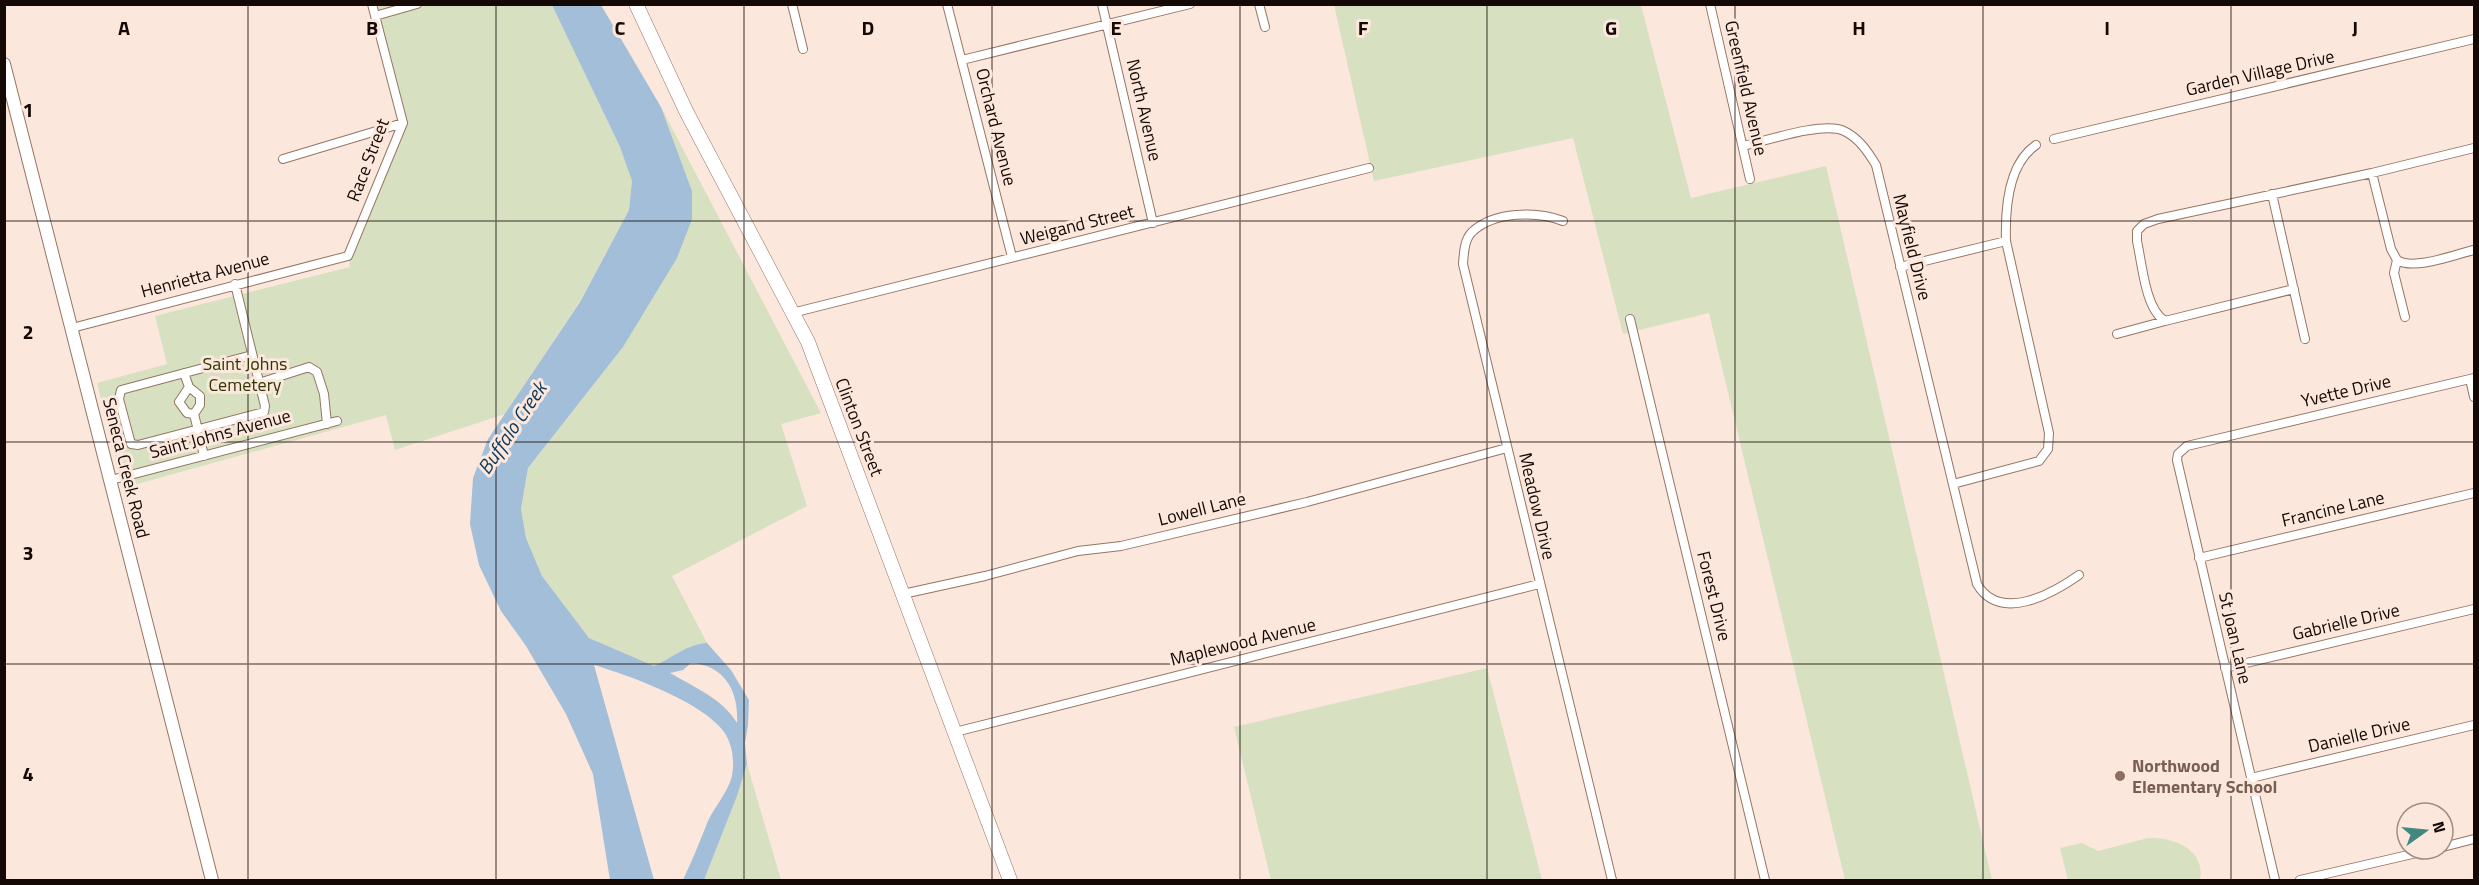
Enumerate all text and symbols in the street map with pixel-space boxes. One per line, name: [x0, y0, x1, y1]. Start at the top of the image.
text: A: [118, 12, 130, 43]
text: B: [366, 12, 378, 43]
text: C: [615, 12, 626, 43]
text: D: [862, 12, 874, 43]
text: E: [1110, 12, 1122, 43]
text: F: [1358, 12, 1369, 43]
text: G: [1605, 12, 1617, 43]
text: H: [1852, 12, 1866, 43]
text: I: [2104, 12, 2110, 43]
text: J: [2352, 12, 2358, 43]
street label: Greenfield Avenue: [1718, 18, 1775, 158]
street label: Garden Village Drive: [2183, 42, 2337, 103]
street label: North Avenue: [1120, 56, 1169, 164]
street label: Orchard Avenue: [969, 65, 1024, 188]
text: 1: [22, 94, 34, 125]
street label: Race Street: [339, 114, 396, 205]
street label: Mayfield Drive: [1886, 191, 1939, 303]
street label: Weigand Street: [1017, 197, 1137, 252]
street label: Henrietta Avenue: [138, 244, 272, 305]
text: 2: [22, 316, 34, 347]
park label: Saint Johns Cemetery: [203, 350, 287, 398]
street label: Yvette Drive: [2298, 367, 2394, 414]
water label: Buffalo Creek: [469, 373, 555, 480]
street label: Clinton Street: [828, 374, 891, 481]
street label: Seneca Creek Road: [96, 395, 157, 541]
street label: Saint Johns Avenue: [146, 402, 293, 465]
street label: Meadow Drive: [1512, 450, 1563, 562]
street label: Francine Lane: [2279, 484, 2387, 533]
street label: Lowell Lane: [1155, 485, 1248, 532]
text: 3: [22, 537, 34, 568]
street label: Forest Drive: [1690, 548, 1739, 644]
street label: St Joan Lane: [2212, 589, 2259, 686]
street label: Gabrielle Drive: [2289, 596, 2402, 647]
street label: Maplewood Avenue: [1167, 610, 1319, 673]
street label: Danielle Drive: [2305, 710, 2413, 759]
place label: Northwood Elementary School: [2132, 752, 2277, 800]
text: 4: [22, 758, 34, 789]
marker: Northwood Elementary School: [2113, 769, 2127, 783]
north arrow: [2395, 801, 2455, 861]
text: N: [2426, 819, 2453, 836]

